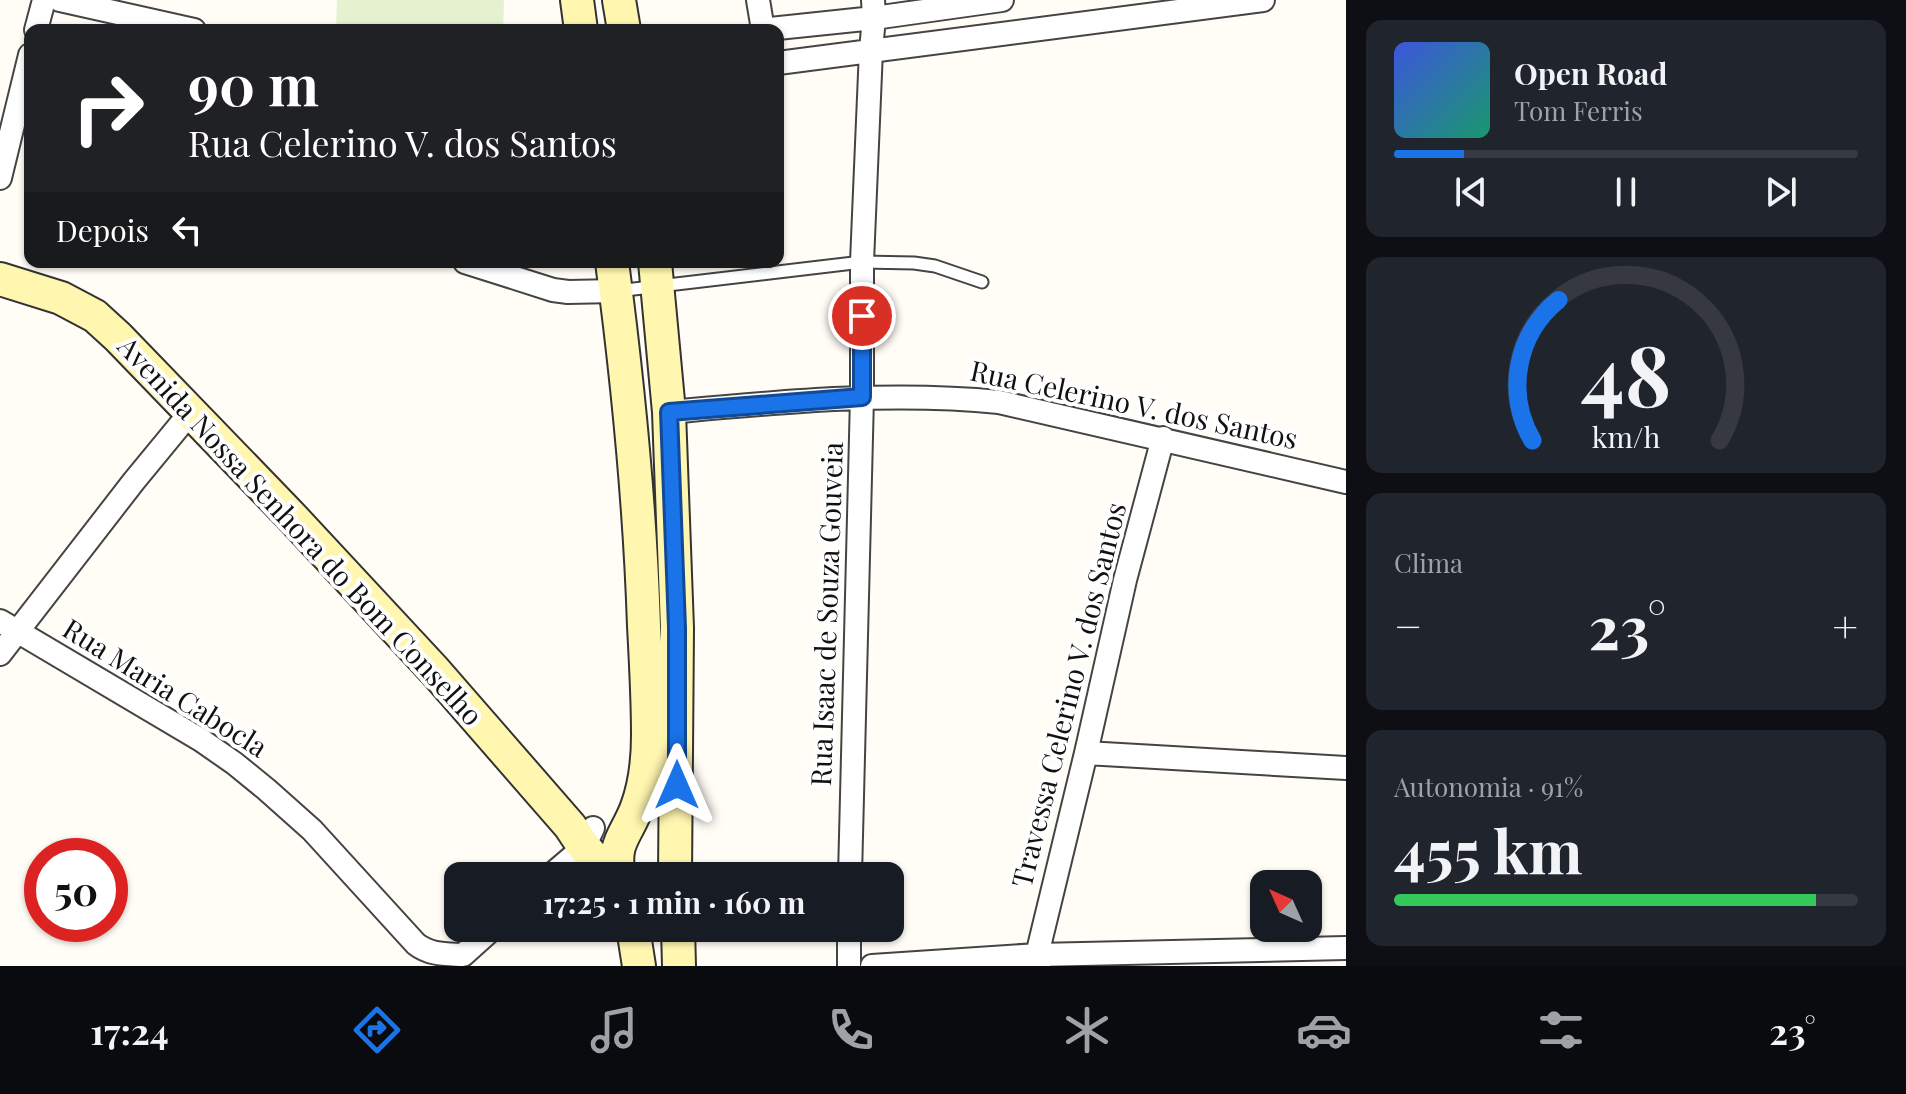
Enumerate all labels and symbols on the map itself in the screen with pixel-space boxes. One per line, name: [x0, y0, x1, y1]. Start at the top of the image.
pin: [828, 282, 896, 350]
street label: Avenida Nossa Senhora do Bom Conselho: [110, 327, 492, 732]
street label: Rua Celerino V. dos Santos: [967, 351, 1301, 456]
street label: Rua Isaac de Souza Gouveia: [801, 441, 850, 787]
street label: Travessa Celerino V. dos Santos: [1002, 498, 1133, 891]
street label: Rua Maria Cabocla: [57, 609, 275, 765]
position arrow: [635, 743, 719, 827]
speed limit sign: 50: [24, 838, 128, 942]
north arrow: [1250, 870, 1322, 942]

